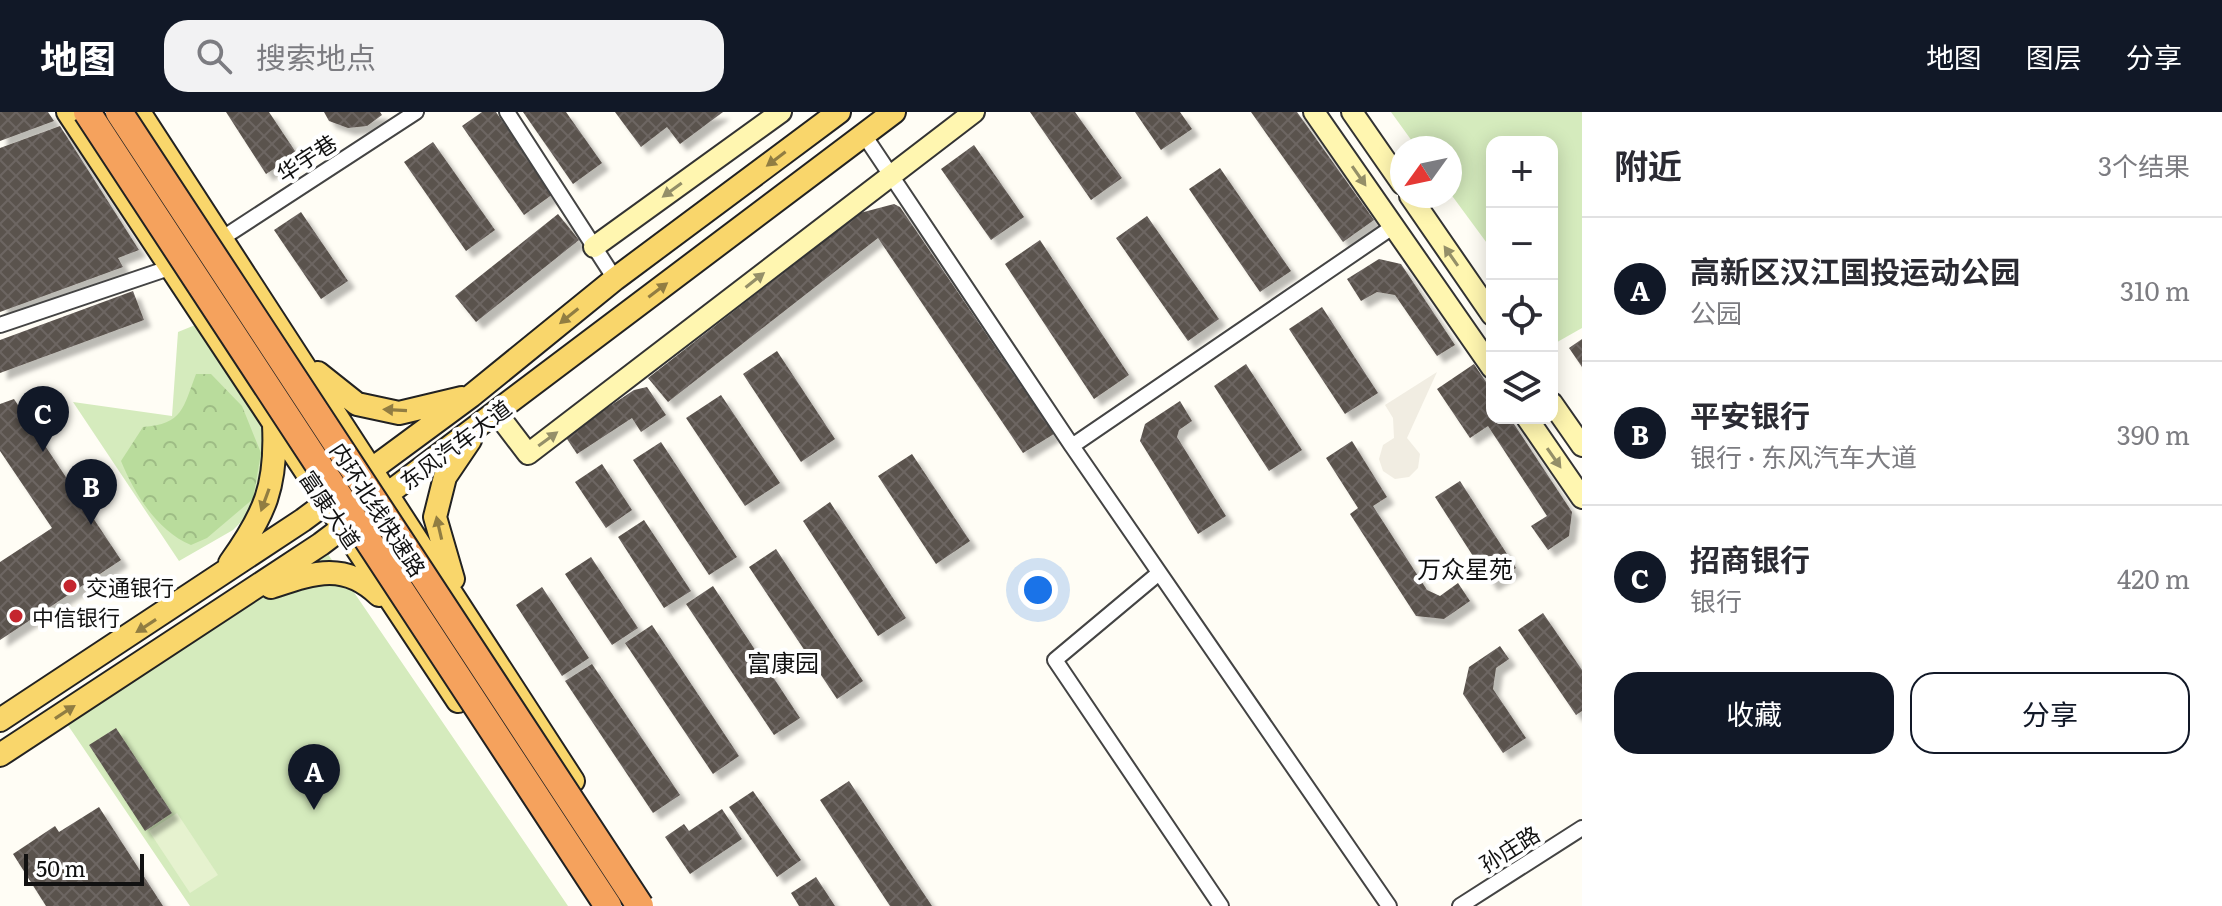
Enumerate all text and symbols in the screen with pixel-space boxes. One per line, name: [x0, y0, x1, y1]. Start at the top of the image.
search box: [164, 20, 724, 92]
text: 地图: [40, 28, 116, 85]
icon: search: [192, 34, 236, 78]
text: 搜索地点: [256, 34, 376, 78]
text: 地图: [1926, 35, 1982, 77]
text: 图层: [2026, 35, 2082, 77]
text: 分享: [2126, 35, 2182, 77]
street label: 华宇巷: [269, 125, 343, 189]
north arrow: [1390, 136, 1462, 208]
map controls: [1486, 136, 1558, 424]
button: +: [1486, 136, 1558, 208]
text: 附近: [1614, 139, 1682, 189]
text: 3个结果: [2098, 145, 2190, 184]
one-way arrow: [766, 150, 786, 166]
one-way arrow: [1351, 165, 1366, 186]
one-way arrow: [662, 182, 682, 198]
button: −: [1486, 208, 1558, 280]
one-way arrow: [1444, 245, 1459, 266]
text: 高新区汉江国投运动公园: [1690, 248, 2020, 292]
text: A: [1630, 270, 1650, 309]
text: 310 m: [2120, 270, 2190, 309]
one-way arrow: [744, 273, 765, 289]
button: locate: [1486, 280, 1558, 352]
one-way arrow: [648, 283, 668, 299]
text: 公园: [1690, 292, 1742, 331]
one-way arrow: [560, 307, 580, 324]
button: layers: [1486, 352, 1558, 424]
pin: C: [17, 386, 69, 452]
street label: 东风汽车大道: [392, 391, 518, 497]
text: 平安银行: [1690, 392, 1810, 436]
one-way arrow: [383, 403, 408, 416]
text: B: [1631, 414, 1649, 453]
text: 390 m: [2117, 414, 2190, 453]
one-way arrow: [538, 432, 559, 447]
street label: 内环北线快速路: [323, 435, 435, 583]
text: 银行 · 东风汽车大道: [1690, 436, 1917, 475]
one-way arrow: [1546, 448, 1561, 469]
pin: B: [65, 459, 117, 525]
street label: 富康大道: [293, 463, 369, 555]
one-way arrow: [259, 488, 271, 512]
one-way arrow: [432, 516, 445, 541]
text: 招商银行: [1690, 536, 1810, 580]
district label: 万众星苑: [1417, 550, 1513, 585]
text: C: [1631, 558, 1649, 597]
text: 420 m: [2117, 558, 2190, 597]
place label: 交通银行: [86, 570, 174, 603]
your location: [1018, 570, 1058, 610]
marker: 交通银行: [61, 577, 79, 595]
text: 银行: [1690, 580, 1742, 619]
place label: 中信银行: [32, 600, 120, 633]
marker: 中信银行: [7, 607, 25, 625]
one-way arrow: [135, 619, 157, 633]
district label: 富康园: [747, 644, 819, 679]
button: 收藏: [1614, 672, 1894, 754]
button: 分享: [1910, 672, 2190, 754]
one-way arrow: [55, 705, 76, 720]
pin: A: [288, 744, 340, 810]
street label: 孙庄路: [1472, 817, 1546, 879]
scale bar: [24, 850, 144, 886]
text: 50 m: [36, 851, 86, 884]

